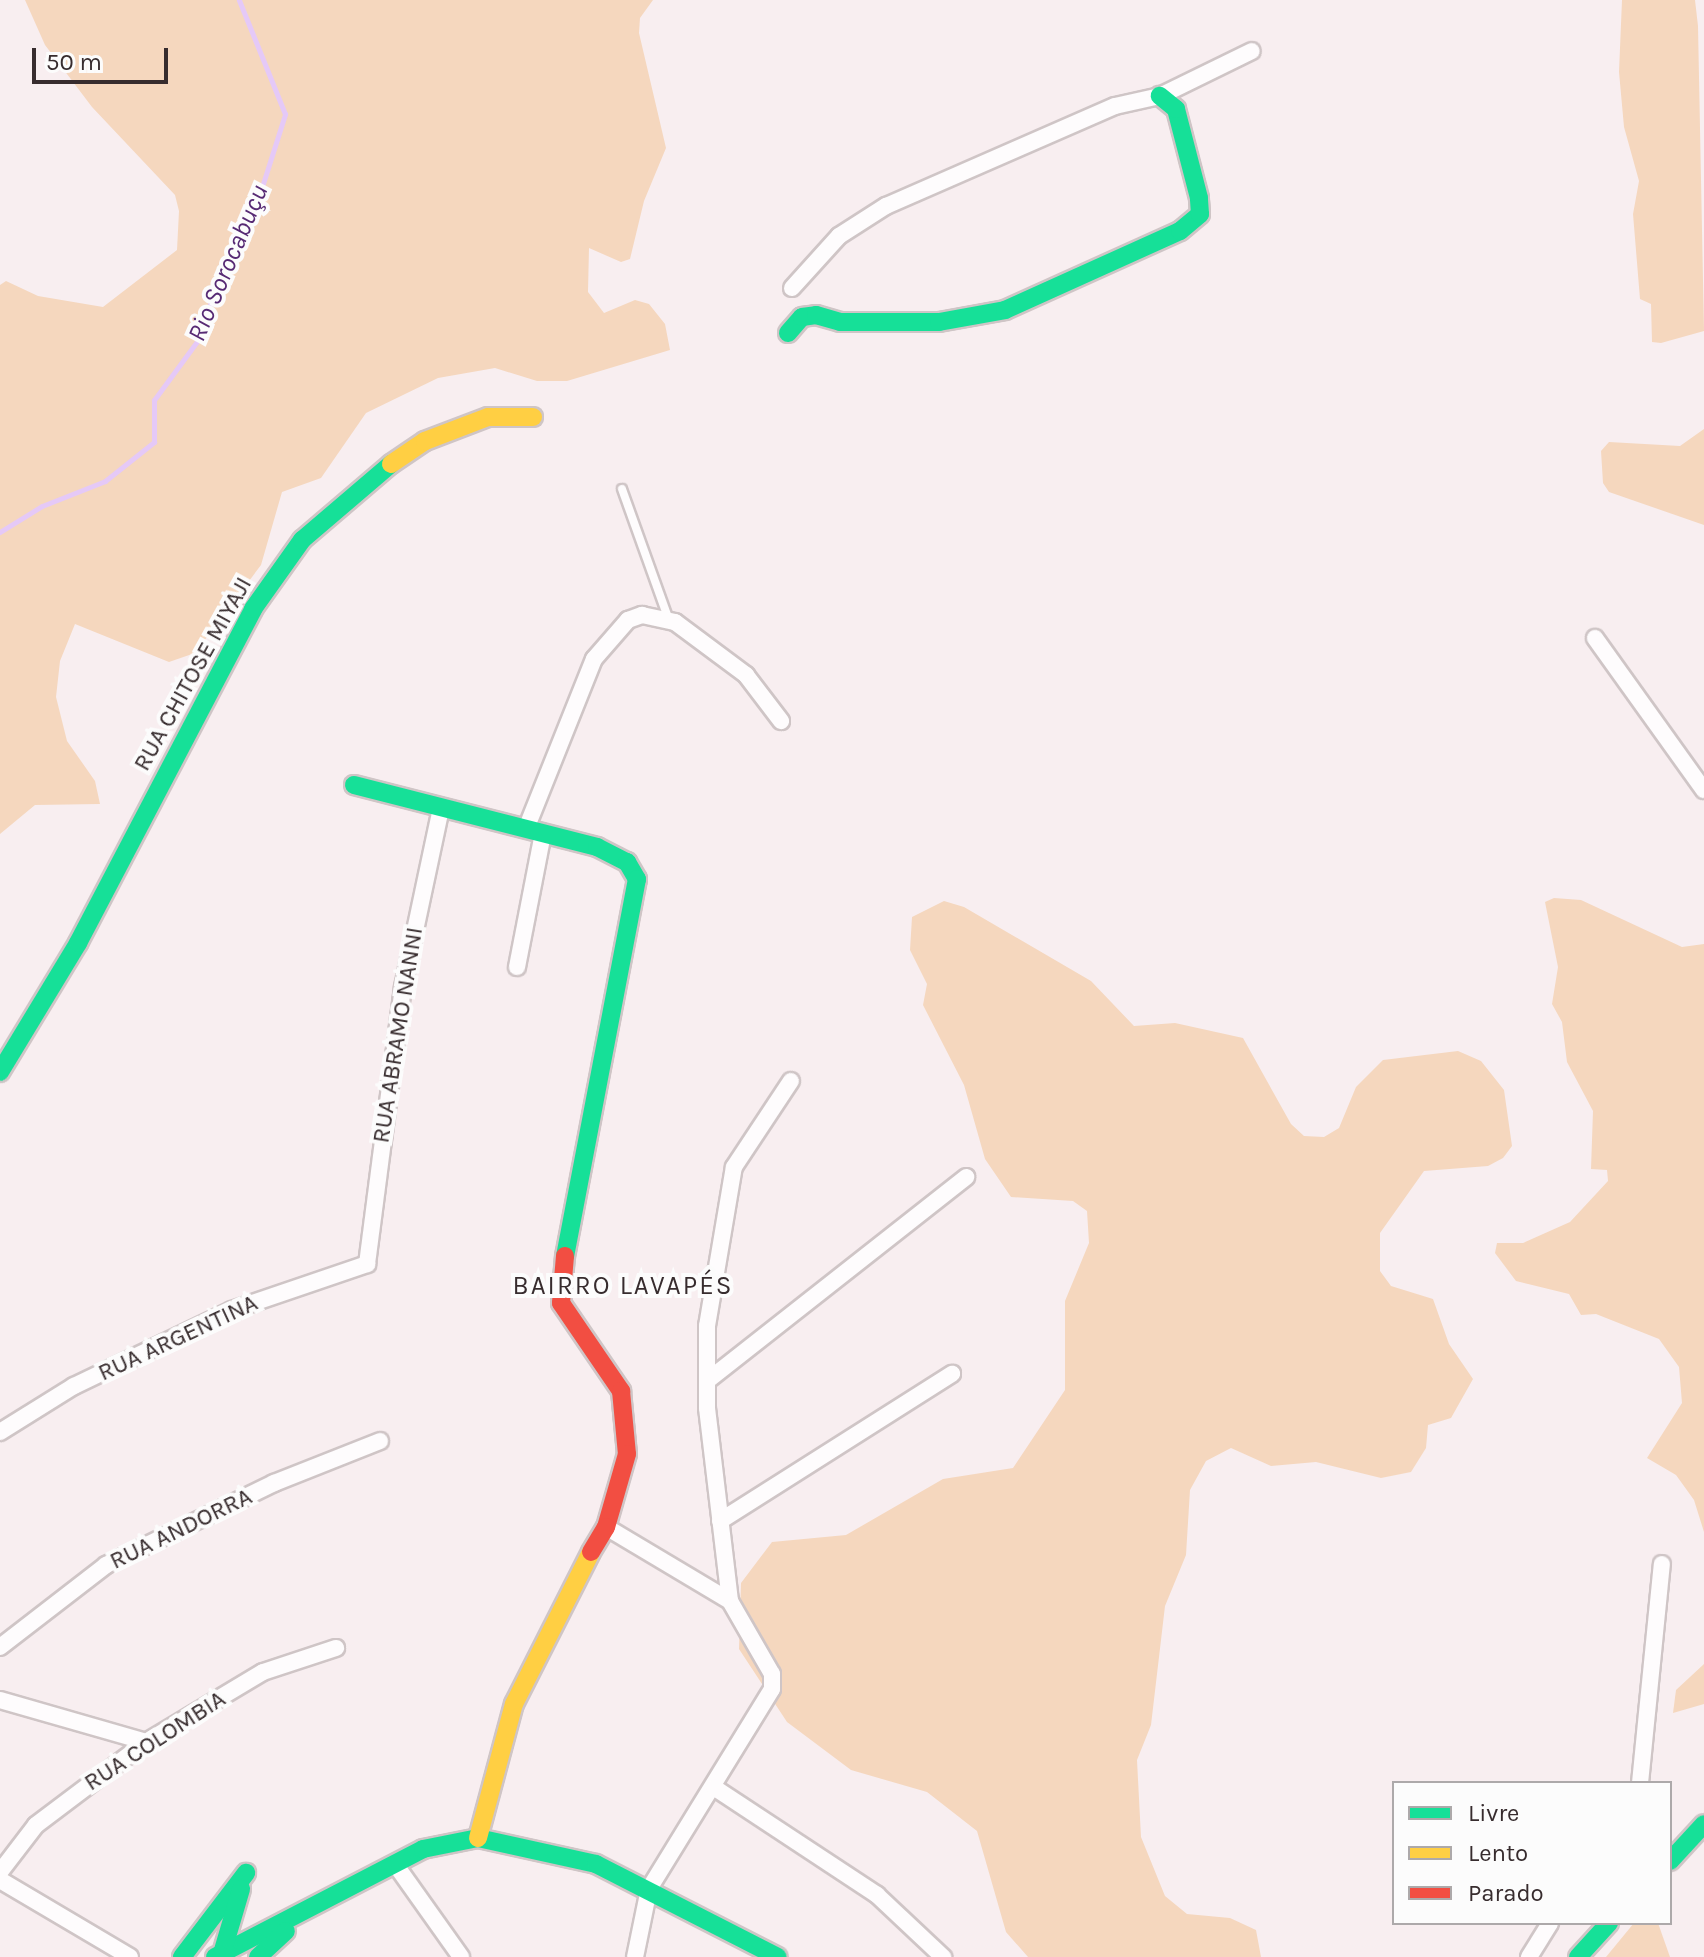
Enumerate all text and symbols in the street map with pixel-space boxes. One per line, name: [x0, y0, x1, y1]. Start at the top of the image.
scale bar: [36, 32, 172, 82]
text: 50 m: [46, 48, 102, 76]
water label: Rio Sorocabuçu: [181, 180, 275, 346]
street label: RUA CHITOSE MIYAJI: [128, 572, 258, 776]
street label: RUA ABRAMO NANNI: [367, 925, 429, 1145]
district label: BAIRRO LAVAPÉS: [513, 1270, 733, 1302]
street label: RUA ARGENTINA: [94, 1288, 262, 1388]
street label: RUA ANDORRA: [105, 1482, 257, 1576]
street label: RUA COLOMBIA: [79, 1685, 231, 1797]
legend: [1392, 1781, 1672, 1925]
text: Livre: [1468, 1799, 1519, 1827]
text: Lento: [1468, 1839, 1528, 1867]
text: Parado: [1468, 1879, 1544, 1907]

